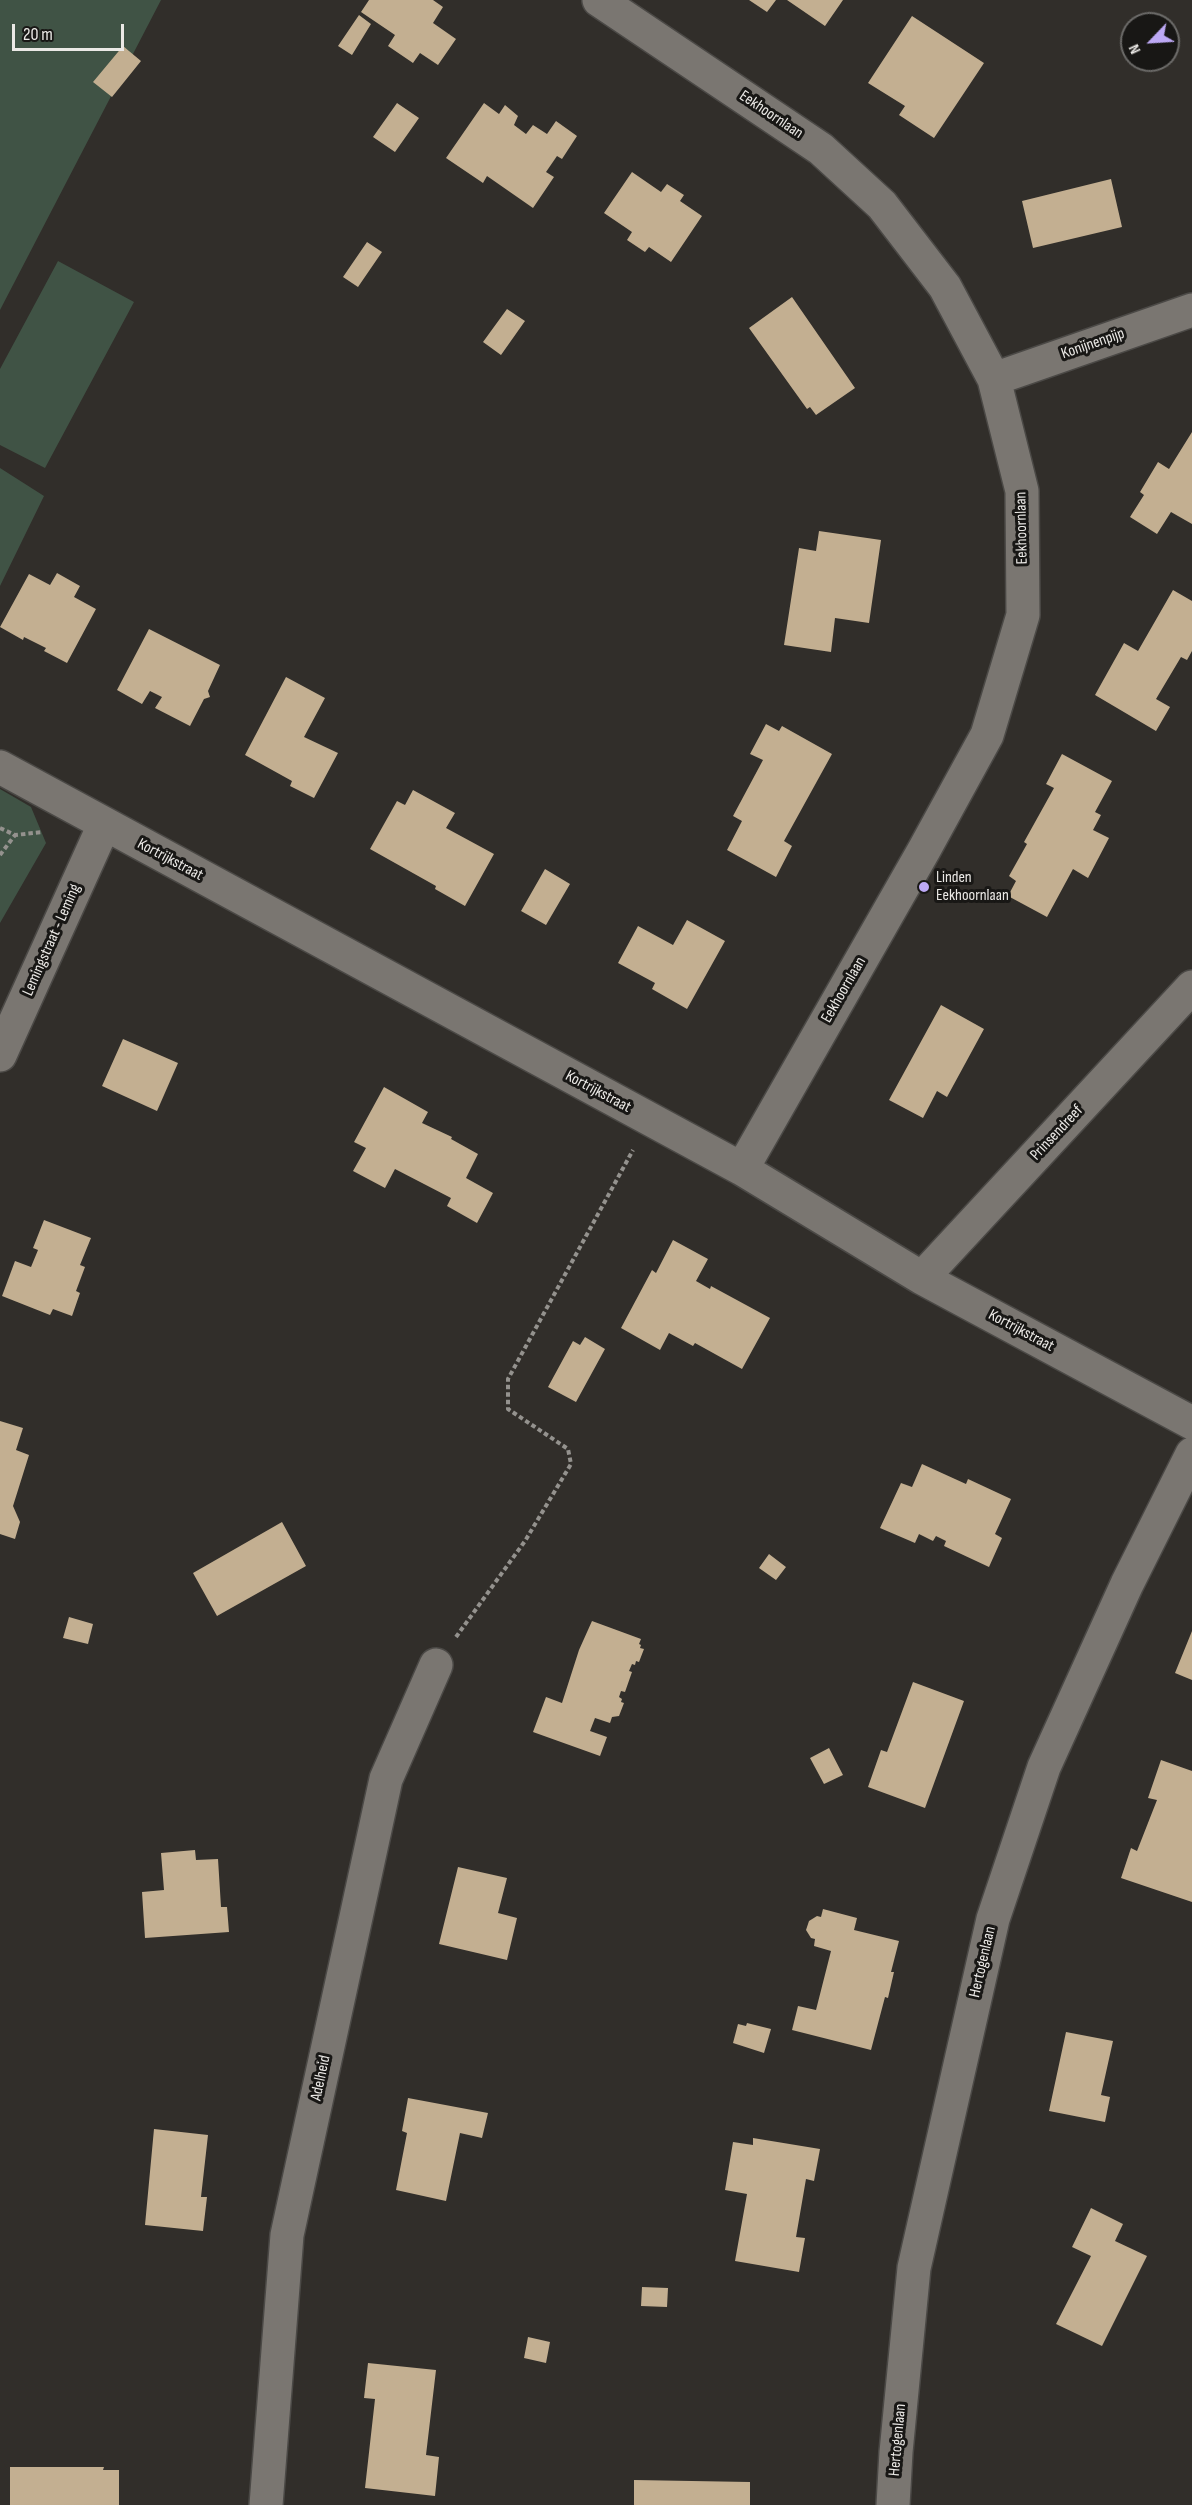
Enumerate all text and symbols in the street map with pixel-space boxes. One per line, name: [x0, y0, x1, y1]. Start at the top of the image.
scale bar: [15, 12, 128, 50]
north arrow: [1120, 12, 1180, 72]
text: 20 m: [23, 24, 53, 45]
text: N: [1125, 41, 1145, 57]
street label: Eekhoornlaan: [735, 87, 807, 143]
street label: Konijnenpijp: [1059, 324, 1127, 364]
street label: Eekhoornlaan: [1012, 491, 1032, 565]
street label: Kortrijkstraat: [134, 835, 206, 885]
place label: Linden Eekhoornlaan: [936, 868, 1009, 906]
marker: Linden Eekhoornlaan: [917, 880, 931, 894]
street label: Lemingstraat - Leming: [19, 881, 85, 999]
street label: Eekhoornlaan: [817, 954, 871, 1026]
street label: Kortrijkstraat: [562, 1067, 634, 1117]
street label: Prinsendreef: [1027, 1101, 1087, 1165]
street label: Kortrijkstraat: [985, 1306, 1057, 1356]
street label: Hertogenlaan: [965, 1925, 1001, 1999]
street label: Adelheid: [307, 2054, 335, 2102]
street label: Hertogenlaan: [885, 2403, 911, 2477]

